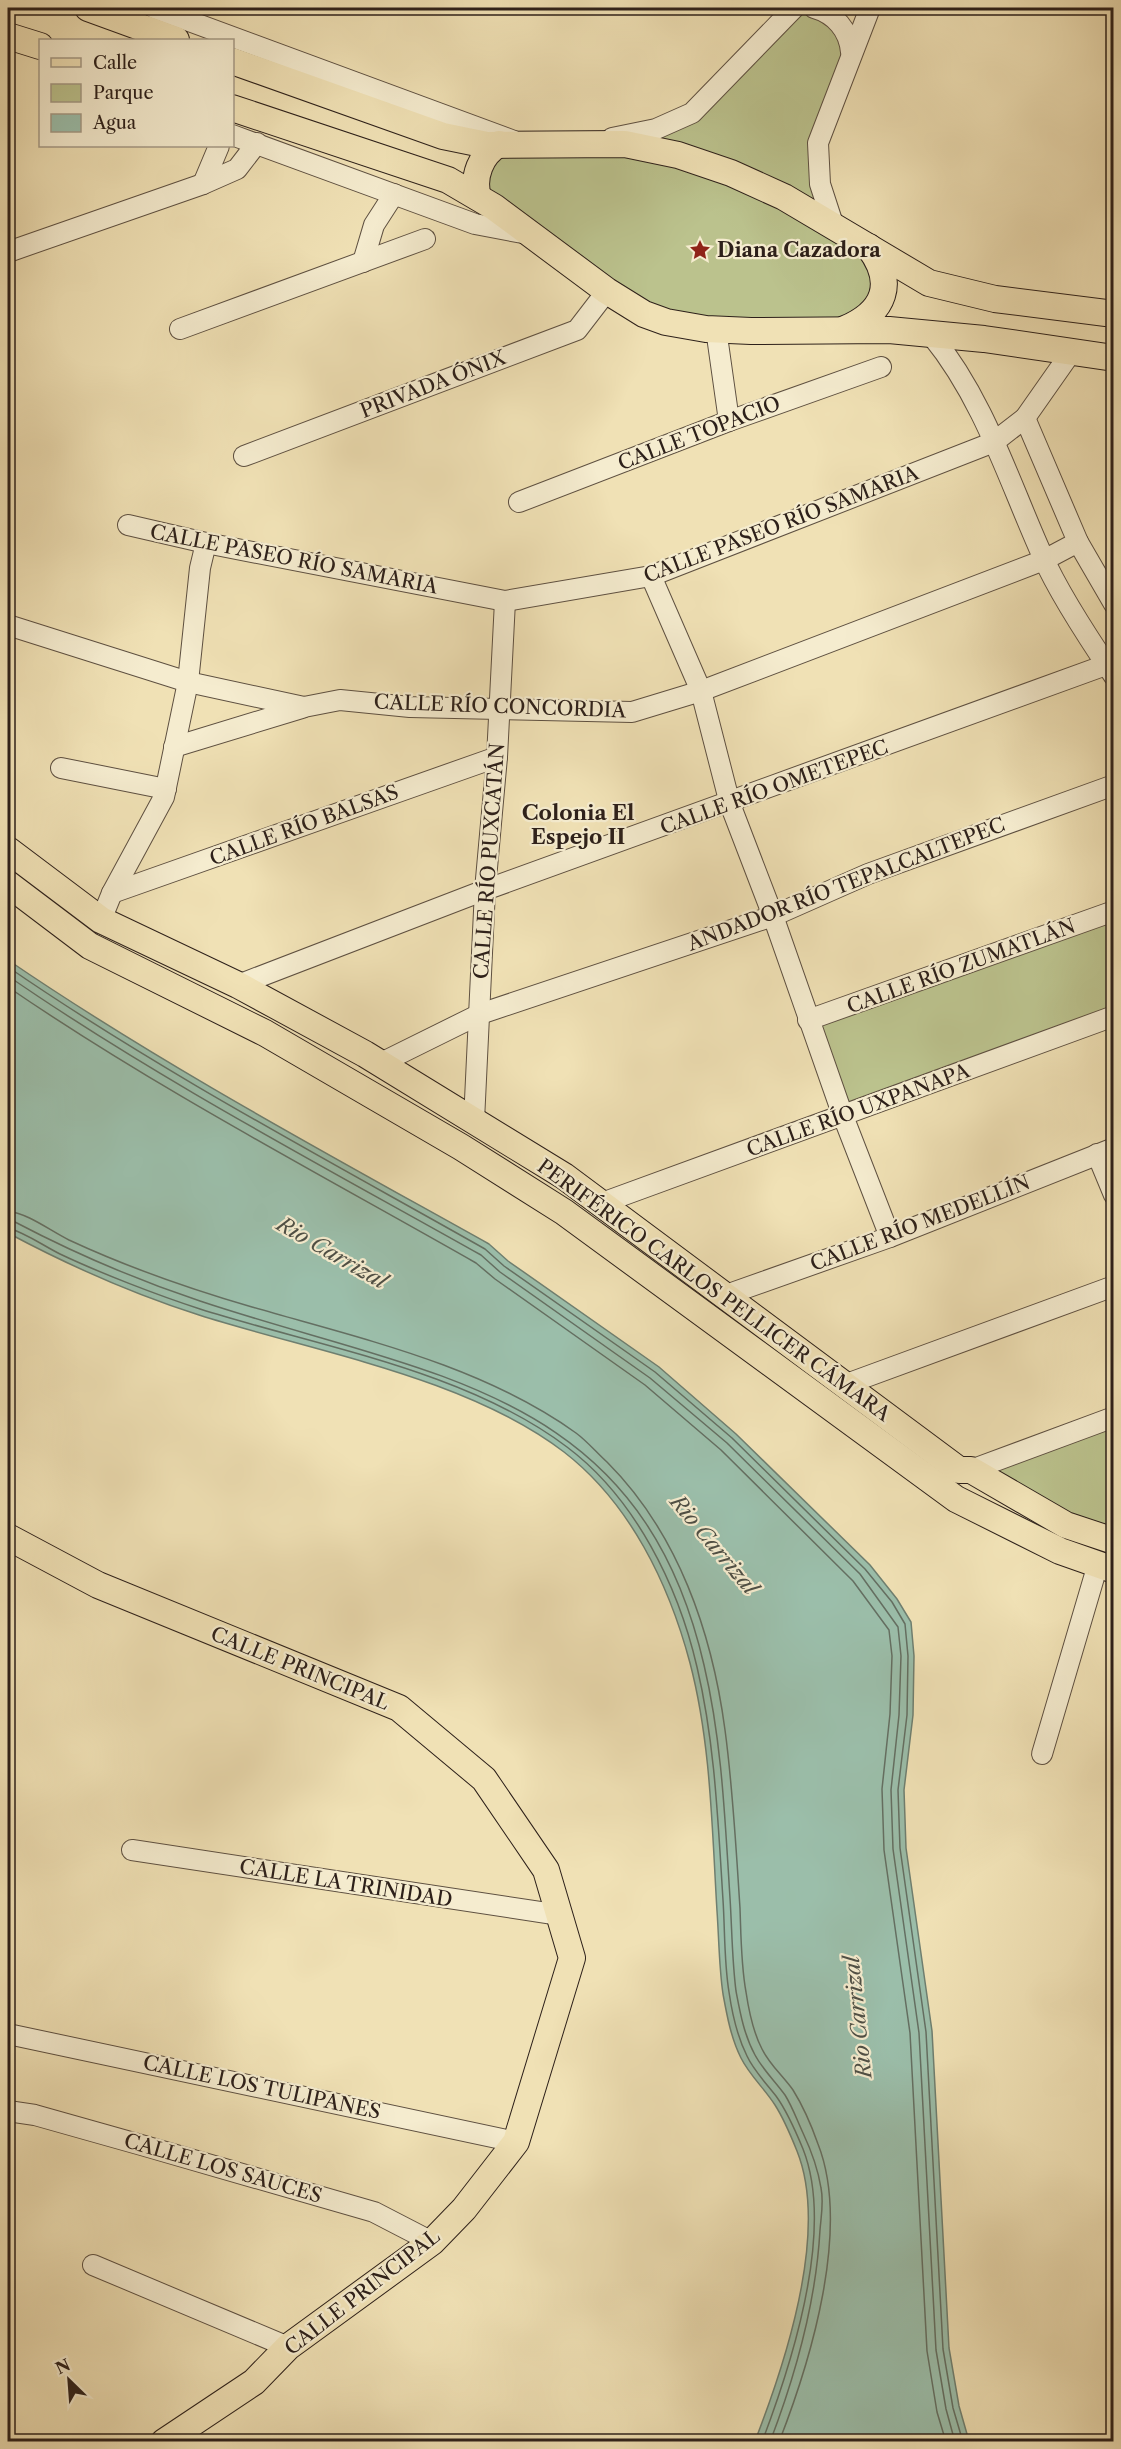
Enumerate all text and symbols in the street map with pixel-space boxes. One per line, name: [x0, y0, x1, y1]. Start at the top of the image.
legend: [39, 39, 234, 147]
text: Calle: [93, 52, 137, 74]
text: Parque: [93, 82, 154, 104]
text: Agua: [92, 112, 137, 134]
place icon: Diana Cazadora: [688, 238, 712, 262]
place label: Diana Cazadora: [717, 238, 881, 262]
street label: PRIVADA ÓNIX: [356, 344, 509, 423]
street label: CALLE TOPACIO: [614, 391, 784, 475]
street label: CALLE PASEO RÍO SAMARIA: [640, 459, 923, 588]
street label: CALLE PASEO RÍO SAMARIA: [148, 518, 441, 599]
street label: CALLE RÍO CONCORDIA: [373, 689, 628, 722]
street label: CALLE RÍO OMETEPEC: [656, 734, 891, 839]
street label: CALLE RÍO PUXCATÁN: [468, 742, 509, 980]
street label: CALLE RÍO BALSAS: [206, 779, 402, 870]
district label: Colonia El Espejo II: [522, 800, 634, 849]
street label: ANDADOR RÍO TEPALCALTEPEC: [683, 811, 1008, 956]
street label: CALLE RÍO ZUMATLÁN: [843, 913, 1078, 1019]
street label: CALLE RÍO UXPANAPA: [743, 1057, 974, 1162]
street label: PERIFÉRICO CARLOS PELLICER CÁMARA: [533, 1153, 897, 1427]
street label: CALLE RÍO MEDELLÍN: [806, 1169, 1033, 1276]
water label: Rio Carrizal: [271, 1210, 394, 1295]
water label: Rio Carrizal: [664, 1488, 765, 1601]
street label: CALLE PRINCIPAL: [207, 1621, 393, 1715]
street label: CALLE LA TRINIDAD: [238, 1854, 454, 1912]
water label: Rio Carrizal: [838, 1952, 877, 2081]
street label: CALLE LOS TULIPANES: [141, 2050, 383, 2124]
street label: CALLE LOS SAUCES: [121, 2128, 325, 2208]
street label: CALLE PRINCIPAL: [280, 2224, 444, 2360]
north arrow: [39, 2350, 99, 2410]
text: N: [52, 2354, 73, 2378]

